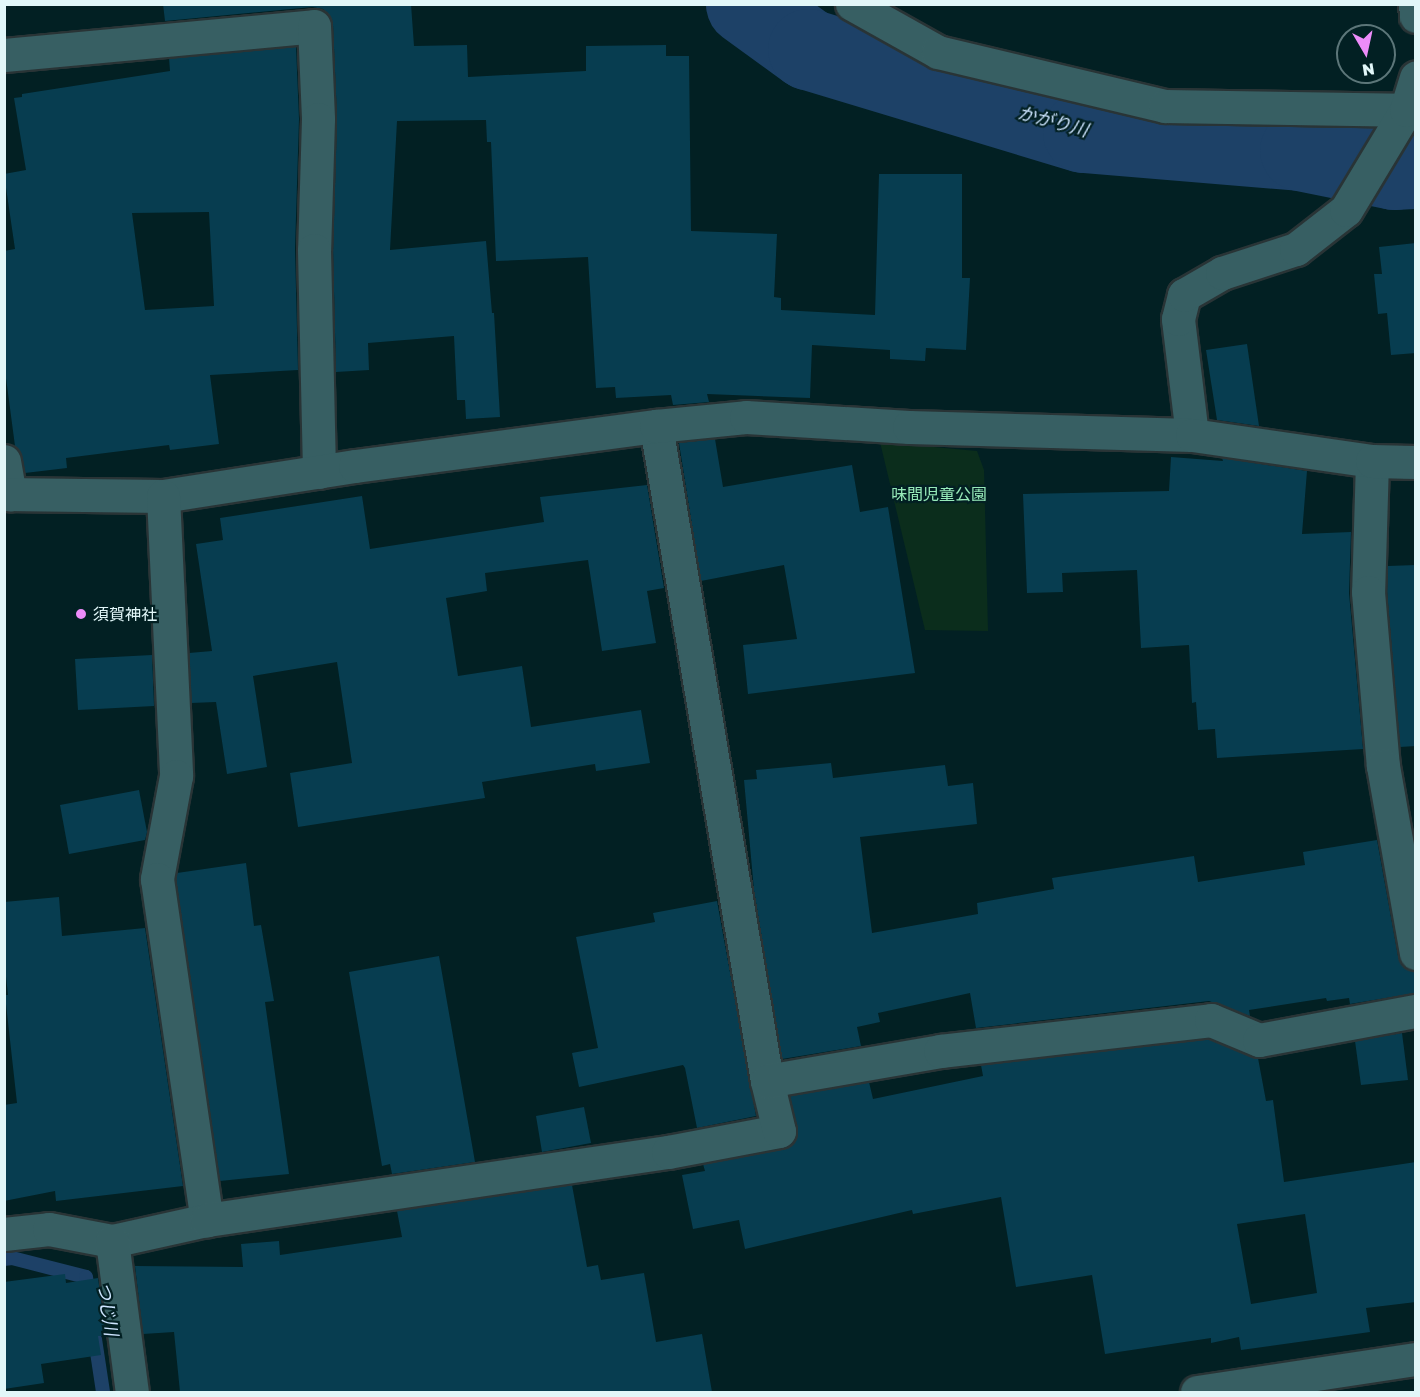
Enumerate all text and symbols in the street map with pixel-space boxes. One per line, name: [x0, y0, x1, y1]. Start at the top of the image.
north arrow: [1336, 24, 1396, 84]
text: N: [1361, 59, 1376, 81]
water label: かがり川: [1015, 101, 1091, 141]
park label: 味間児童公園: [891, 484, 987, 504]
place label: 須賀神社: [93, 604, 157, 624]
marker: 須賀神社: [74, 607, 88, 621]
water label: つじ川: [93, 1281, 123, 1337]

